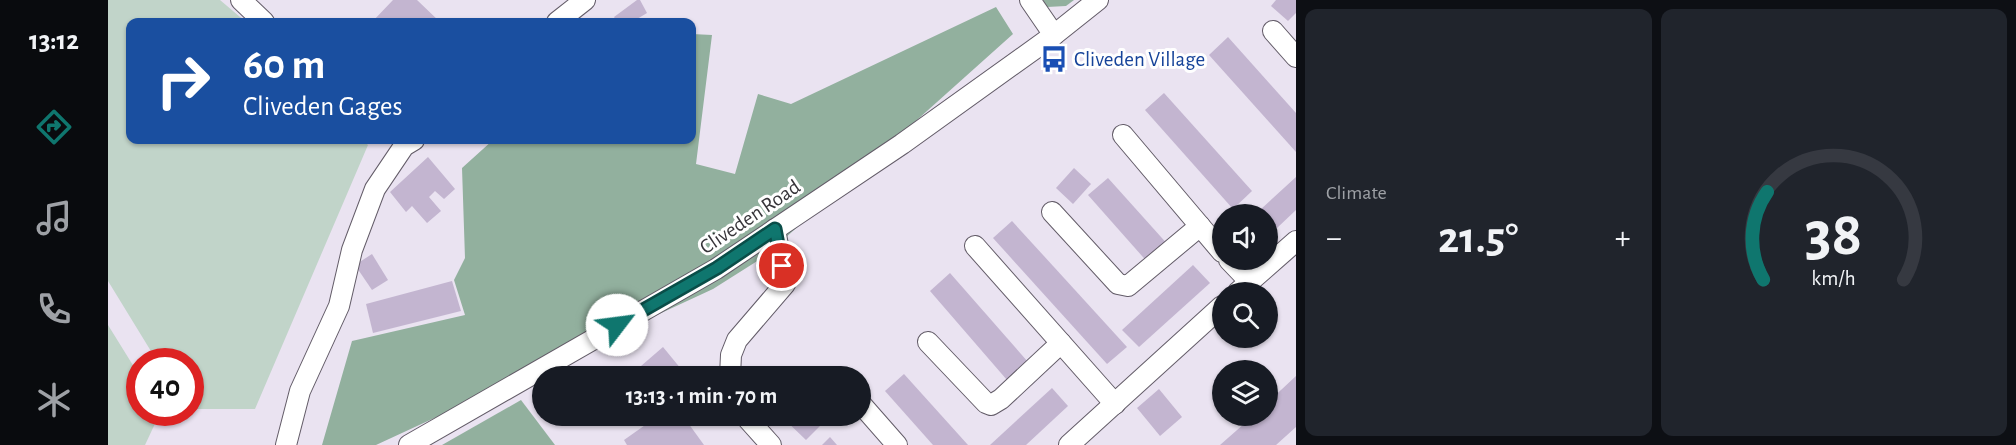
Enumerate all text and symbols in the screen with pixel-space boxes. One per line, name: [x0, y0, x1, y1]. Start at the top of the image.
text: 13:12: [29, 27, 79, 54]
icon: right: [144, 42, 222, 120]
text: 60 m: [243, 44, 325, 86]
bus stop icon: Cliveden Village: [1039, 44, 1069, 74]
place label: Cliveden Village: [1074, 49, 1205, 70]
text: Cliveden Gages: [243, 93, 403, 120]
icon: directions: [33, 106, 75, 148]
street label: Cliveden Road: [696, 176, 804, 258]
text: Climate: [1326, 183, 1387, 203]
icon: music: [33, 197, 75, 239]
map controls: [1212, 204, 1278, 426]
button: sound: [1212, 204, 1278, 270]
text: 38: [1805, 204, 1863, 266]
text: 21.5°: [1438, 216, 1518, 261]
text: −: [1326, 222, 1342, 255]
text: +: [1615, 222, 1630, 255]
pin: [756, 240, 807, 291]
icon: arrive: [765, 249, 798, 282]
text: km/h: [1812, 268, 1856, 289]
button: search: [1212, 282, 1278, 348]
icon: phone: [33, 288, 75, 330]
position arrow: [585, 293, 649, 357]
speed limit sign: 40: [126, 348, 204, 426]
button: layers: [1212, 360, 1278, 426]
icon: climate: [33, 379, 75, 421]
text: 13:13 · 1 min · 70 m: [626, 385, 777, 407]

